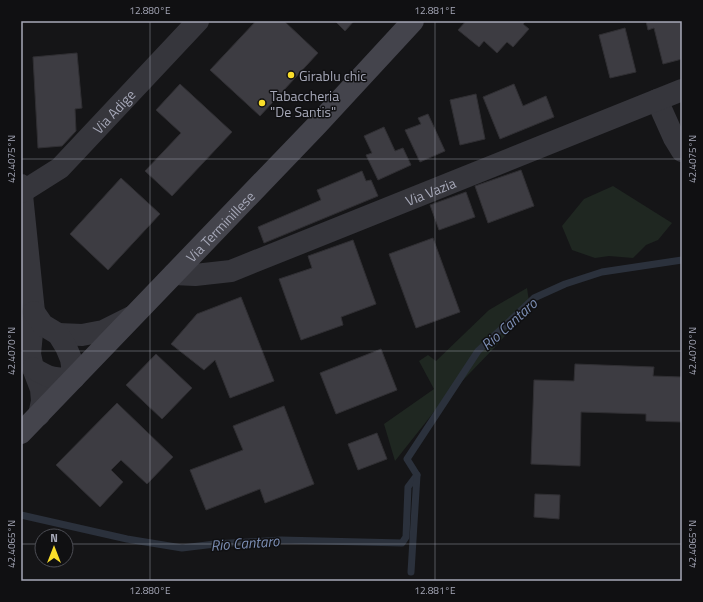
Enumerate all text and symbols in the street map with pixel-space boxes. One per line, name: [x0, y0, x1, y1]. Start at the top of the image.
text: 12.880°E: [129, 3, 171, 18]
text: 12.881°E: [414, 3, 456, 18]
place label: Girablu chic: [299, 65, 366, 86]
marker: Girablu chic: [286, 70, 296, 80]
street label: Via Adige: [87, 84, 140, 138]
place label: Tabaccheria "De Santis": [270, 85, 339, 122]
marker: Tabaccheria "De Santis": [257, 98, 267, 108]
text: 42.4075°N: [4, 135, 19, 183]
text: 42.4075°N: [685, 135, 700, 183]
street label: Via Vazia: [402, 171, 459, 211]
street label: Via Terminillese: [180, 186, 259, 266]
water label: Rio Cantaro: [476, 292, 543, 356]
text: 42.4070°N: [4, 327, 19, 375]
text: 42.4070°N: [685, 327, 700, 375]
text: 42.4065°N: [4, 520, 19, 568]
text: 42.4065°N: [685, 520, 700, 568]
north arrow: [34, 528, 74, 568]
water label: Rio Cantaro: [210, 529, 281, 557]
text: N: [50, 530, 58, 546]
text: 12.880°E: [129, 583, 171, 598]
text: 12.881°E: [414, 583, 456, 598]

